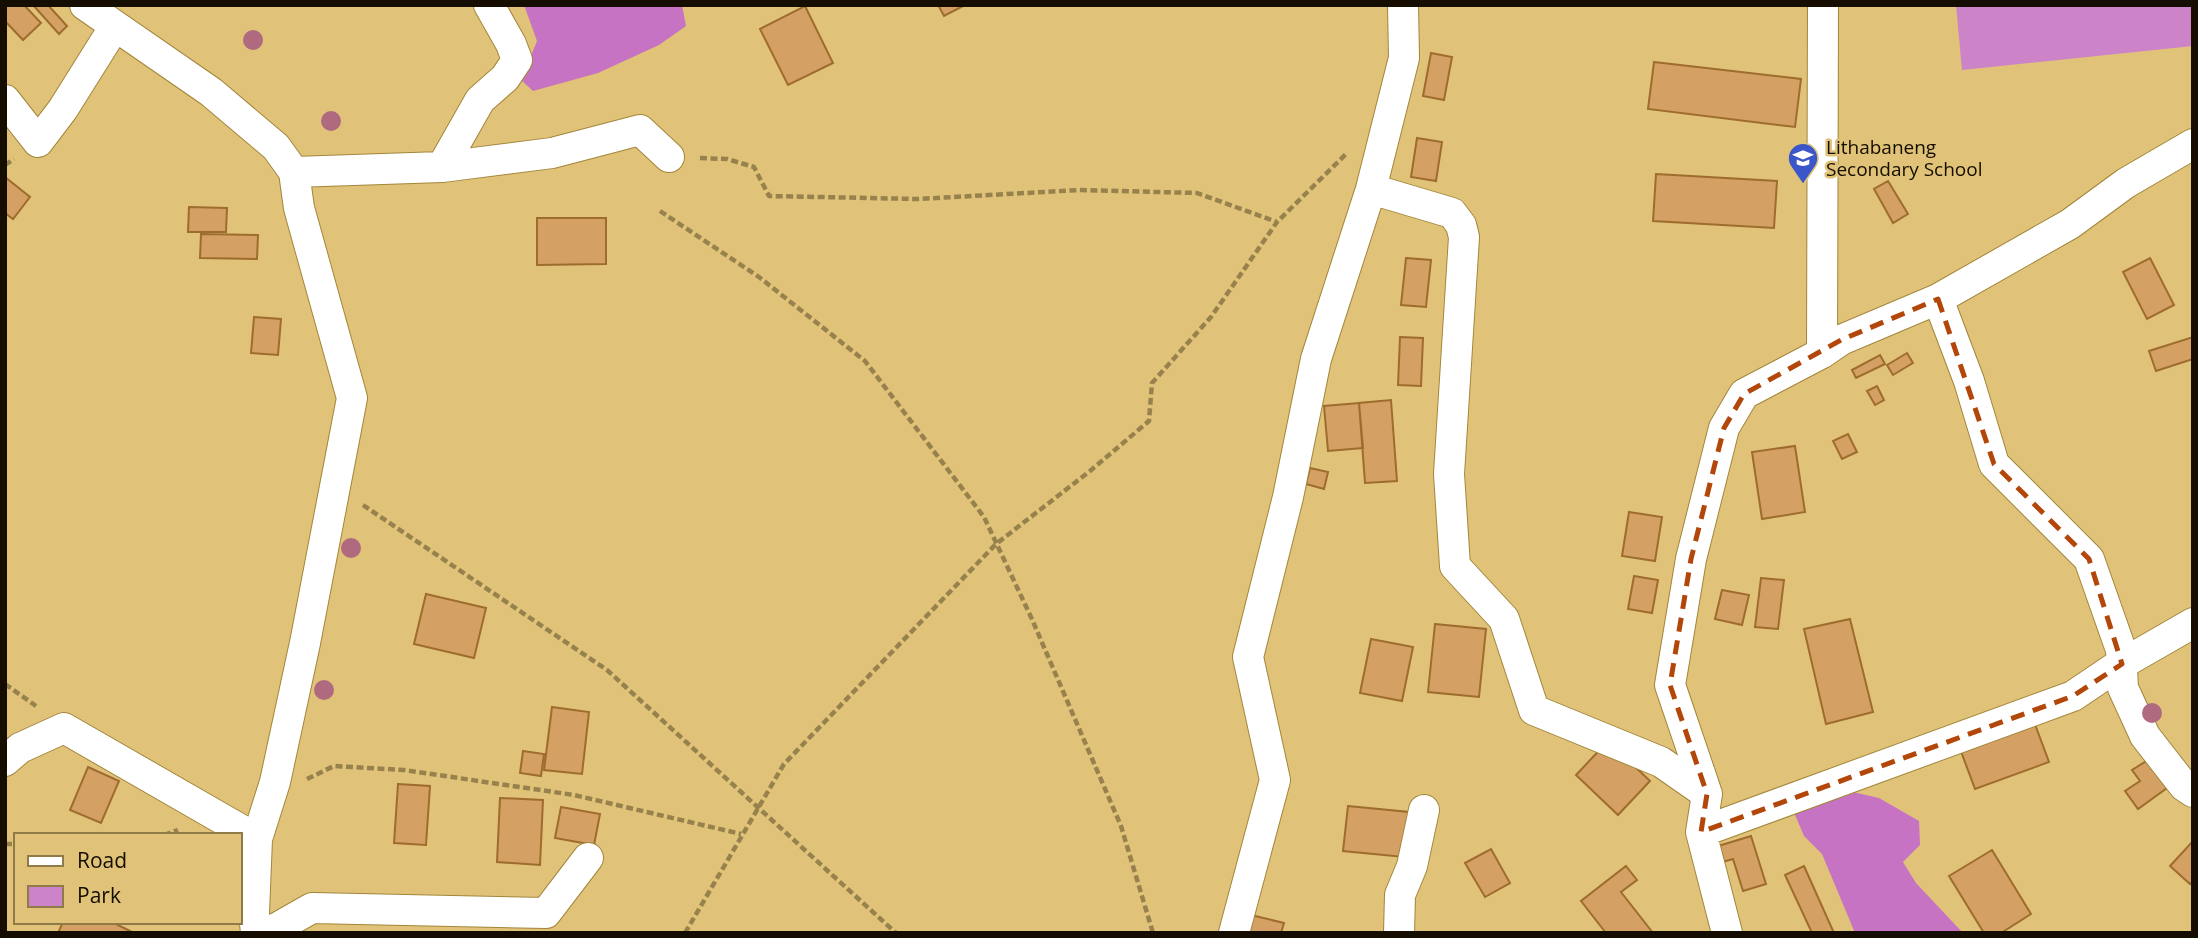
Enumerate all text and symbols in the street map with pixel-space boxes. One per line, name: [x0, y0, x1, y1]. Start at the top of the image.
place label: Lithabaneng Secondary School: [1826, 134, 1983, 182]
school or university icon: Lithabaneng Secondary School: [1786, 141, 1820, 185]
legend: [14, 833, 242, 924]
text: Road: [77, 846, 127, 874]
text: Park: [77, 881, 121, 909]

